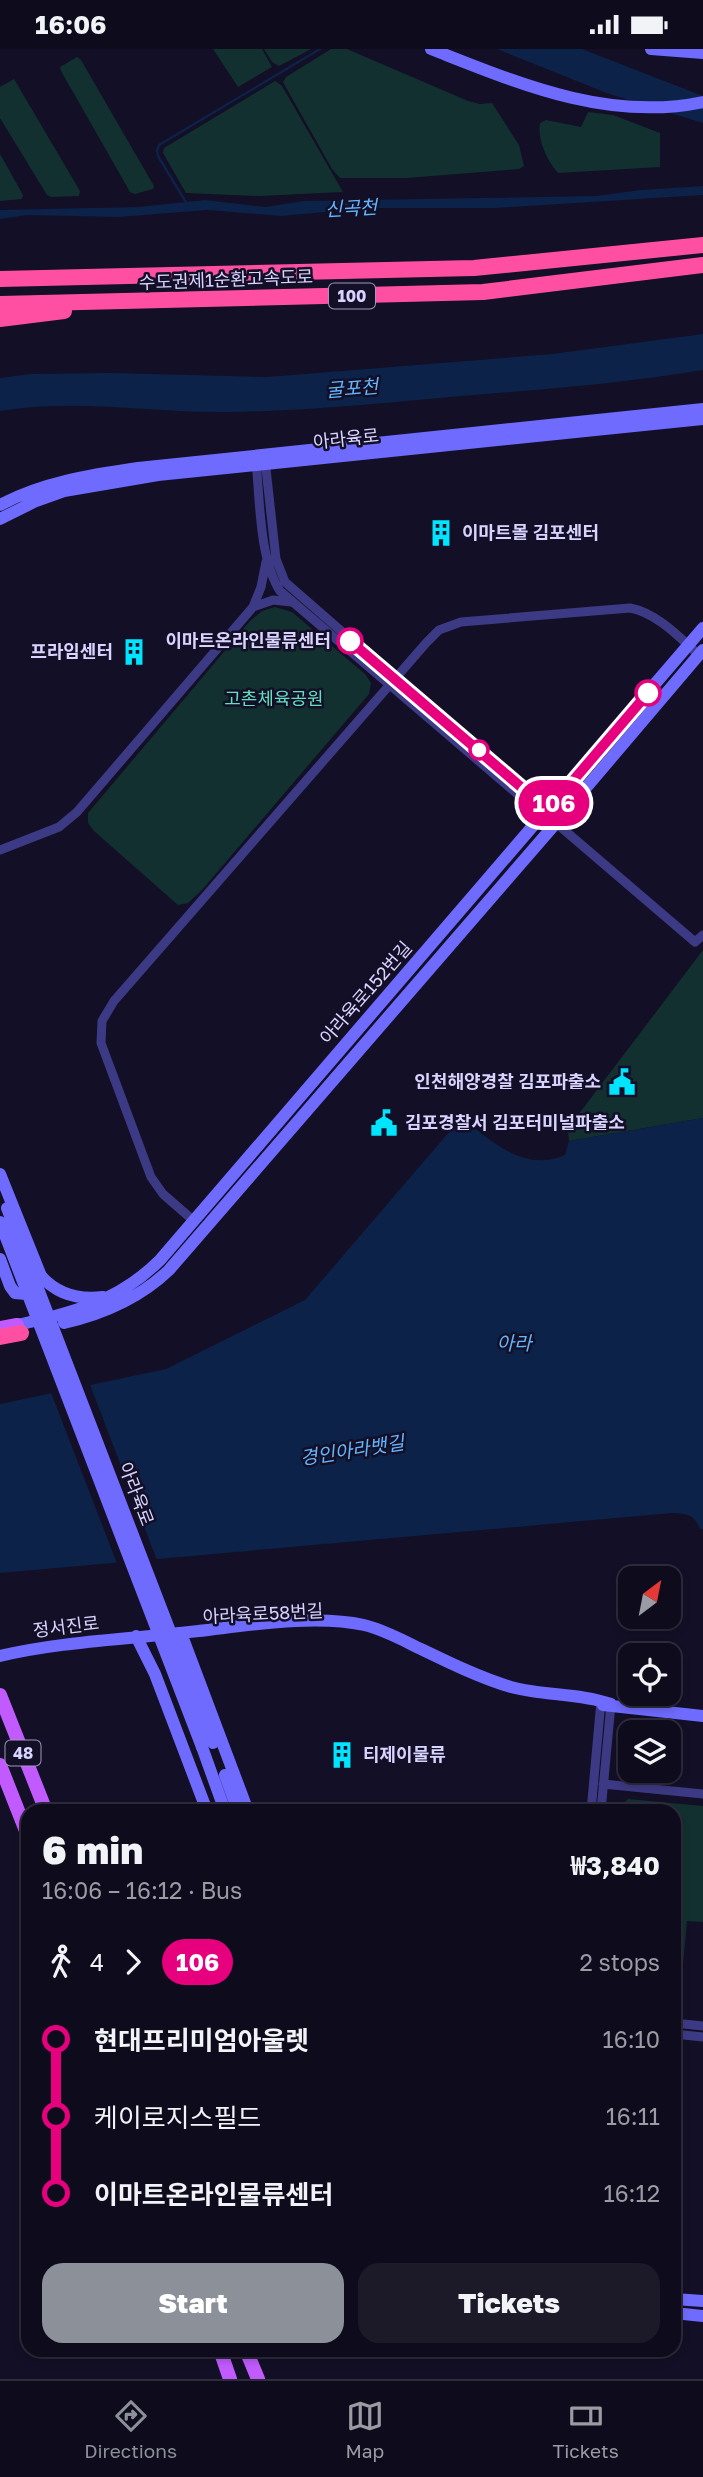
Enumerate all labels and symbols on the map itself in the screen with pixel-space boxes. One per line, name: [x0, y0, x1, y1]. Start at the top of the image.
water label: 신곡천: [324, 195, 379, 220]
street label: 수도권제1순환고속도로: [138, 265, 313, 293]
road number: 100: [329, 283, 375, 309]
water label: 굴포천: [325, 374, 381, 401]
street label: 아라육로: [312, 424, 380, 452]
building icon: 이마트몰 김포센터: [426, 518, 456, 548]
place label: 이마트몰 김포센터: [462, 521, 599, 543]
marker: 이마트온라인물류센터: [337, 628, 363, 654]
place label: 이마트온라인물류센터: [165, 629, 331, 651]
building icon: 프라임센터: [119, 637, 149, 667]
place label: 프라임센터: [30, 640, 113, 662]
unlabelled marker: [635, 680, 661, 706]
park label: 고촌체육공원: [224, 687, 324, 709]
unlabelled marker: [469, 740, 489, 760]
line badge: 106: [514, 780, 594, 826]
street label: 아라육로152번길: [315, 936, 416, 1048]
public building icon: 인천해양경찰 김포파출소: [607, 1067, 637, 1097]
place label: 인천해양경찰 김포파출소: [414, 1070, 601, 1092]
public building icon: 김포경찰서 김포터미널파출소: [369, 1108, 399, 1138]
place label: 김포경찰서 김포터미널파출소: [405, 1111, 625, 1133]
water label: 아라: [497, 1331, 534, 1354]
water label: 경인아라뱃길: [298, 1430, 407, 1469]
street label: 아라육로: [115, 1459, 159, 1529]
north arrow: [618, 1566, 681, 1629]
street label: 아라육로58번길: [202, 1599, 324, 1627]
street label: 정서진로: [32, 1611, 100, 1641]
building icon: 티제이물류: [327, 1740, 357, 1770]
road number: 48: [5, 1741, 40, 1765]
place label: 티제이물류: [363, 1743, 446, 1765]

